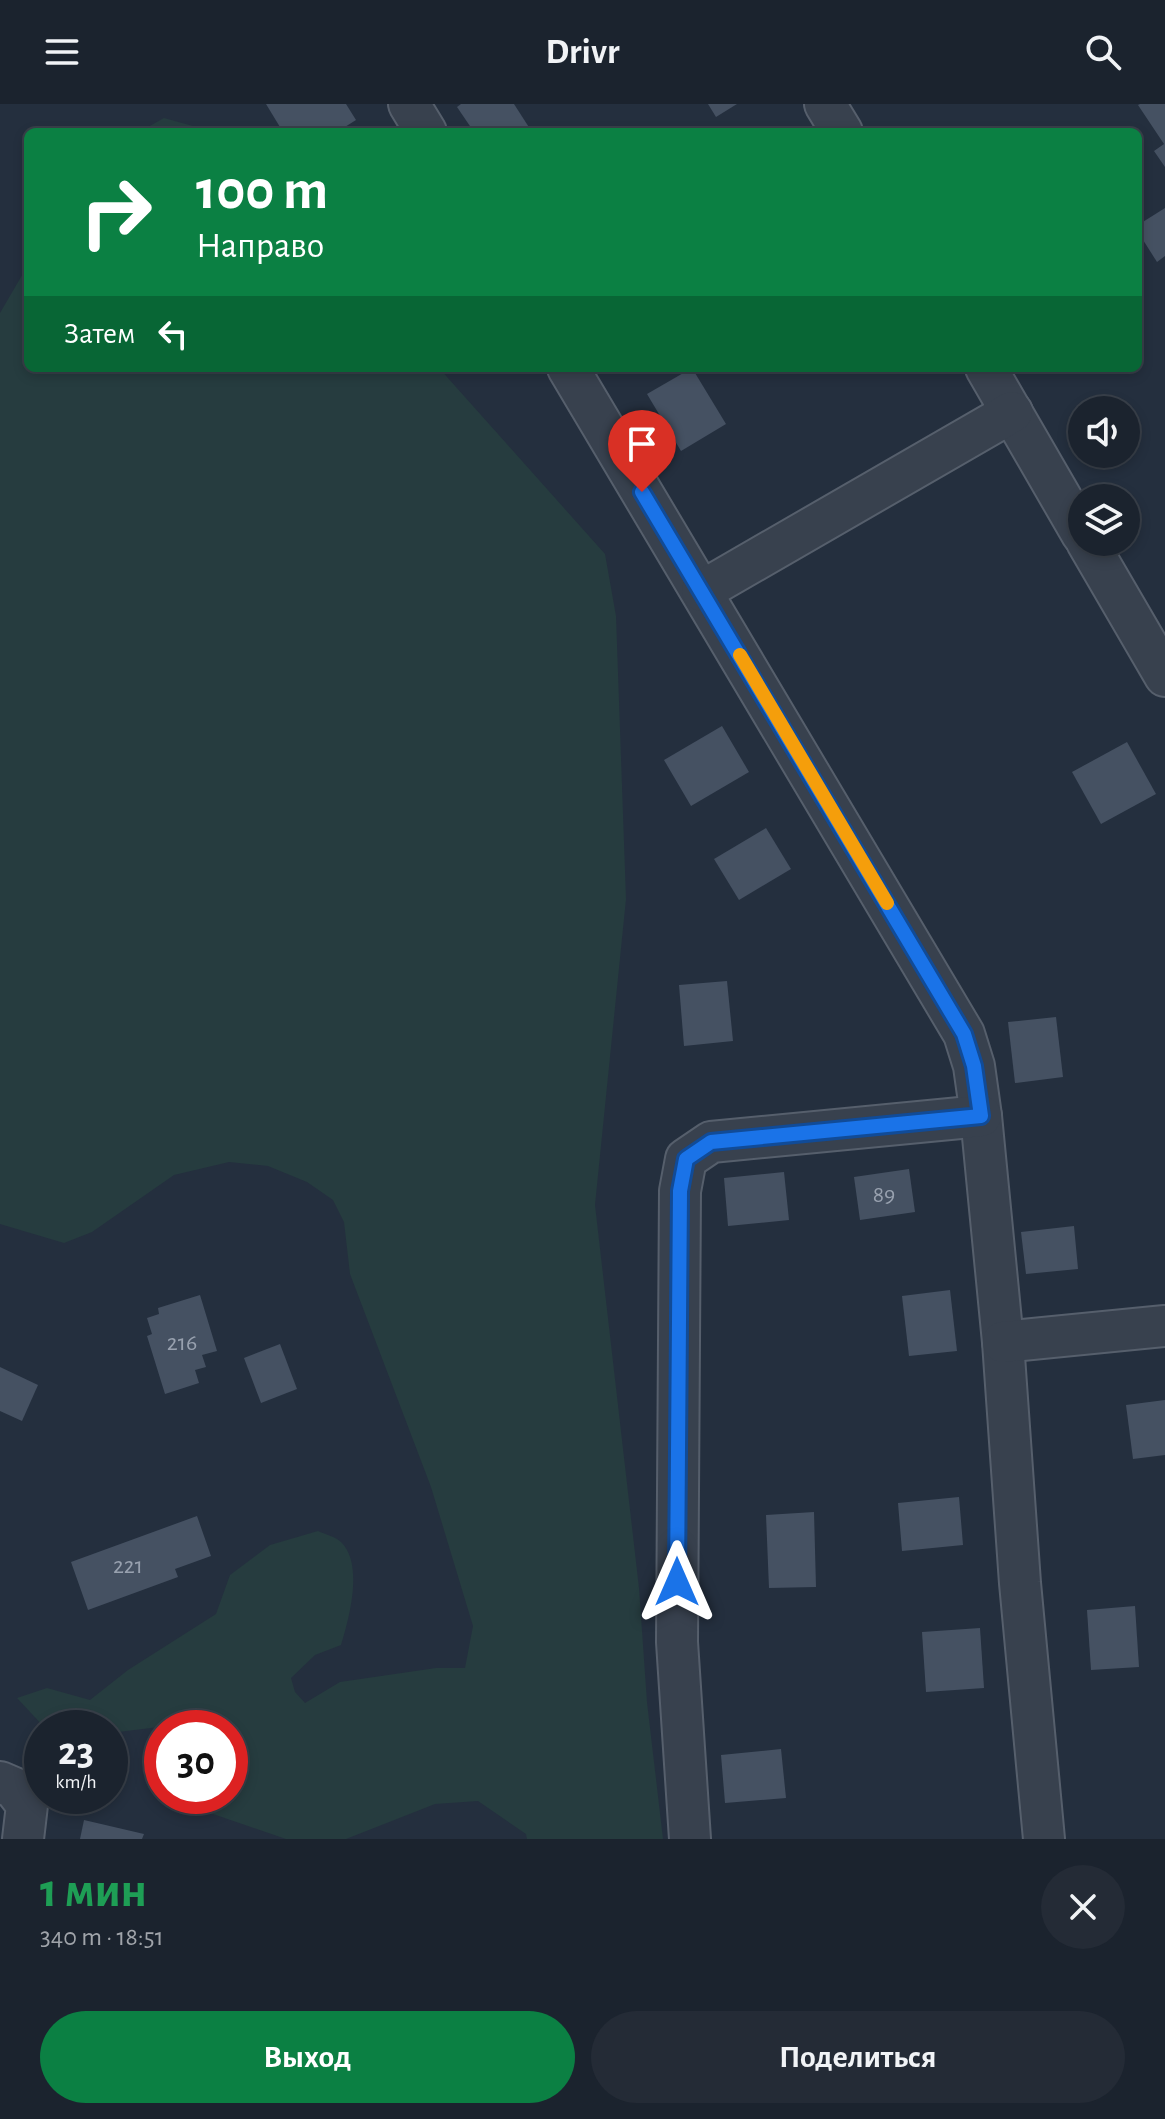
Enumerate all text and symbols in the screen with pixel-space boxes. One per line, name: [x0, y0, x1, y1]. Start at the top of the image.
icon: menu: [40, 30, 84, 74]
icon: search: [1081, 30, 1125, 74]
text: Drivr: [546, 34, 619, 70]
icon: right: [64, 160, 168, 264]
text: 100 m: [196, 163, 328, 219]
text: Направо: [196, 228, 324, 264]
icon: left: [151, 312, 195, 356]
text: Затем: [64, 319, 135, 349]
map controls: [1068, 396, 1140, 556]
button: sound: [1068, 396, 1140, 468]
pin: [608, 410, 676, 492]
icon: arrive: [620, 422, 664, 466]
button: layers: [1068, 484, 1140, 556]
house number: 89: [873, 1183, 895, 1207]
house number: 216: [167, 1331, 197, 1355]
position arrow: [635, 1540, 719, 1624]
house number: 221: [113, 1554, 143, 1578]
speed limit sign: 30: [144, 1710, 248, 1814]
text: 23: [58, 1732, 94, 1772]
text: km/h: [55, 1772, 97, 1792]
button: close: [1041, 1865, 1125, 1949]
text: 1 мин: [40, 1868, 147, 1916]
text: 340 m · 18:51: [40, 1924, 164, 1950]
button: Выход: [40, 2011, 575, 2103]
button: Поделиться: [591, 2011, 1125, 2103]

